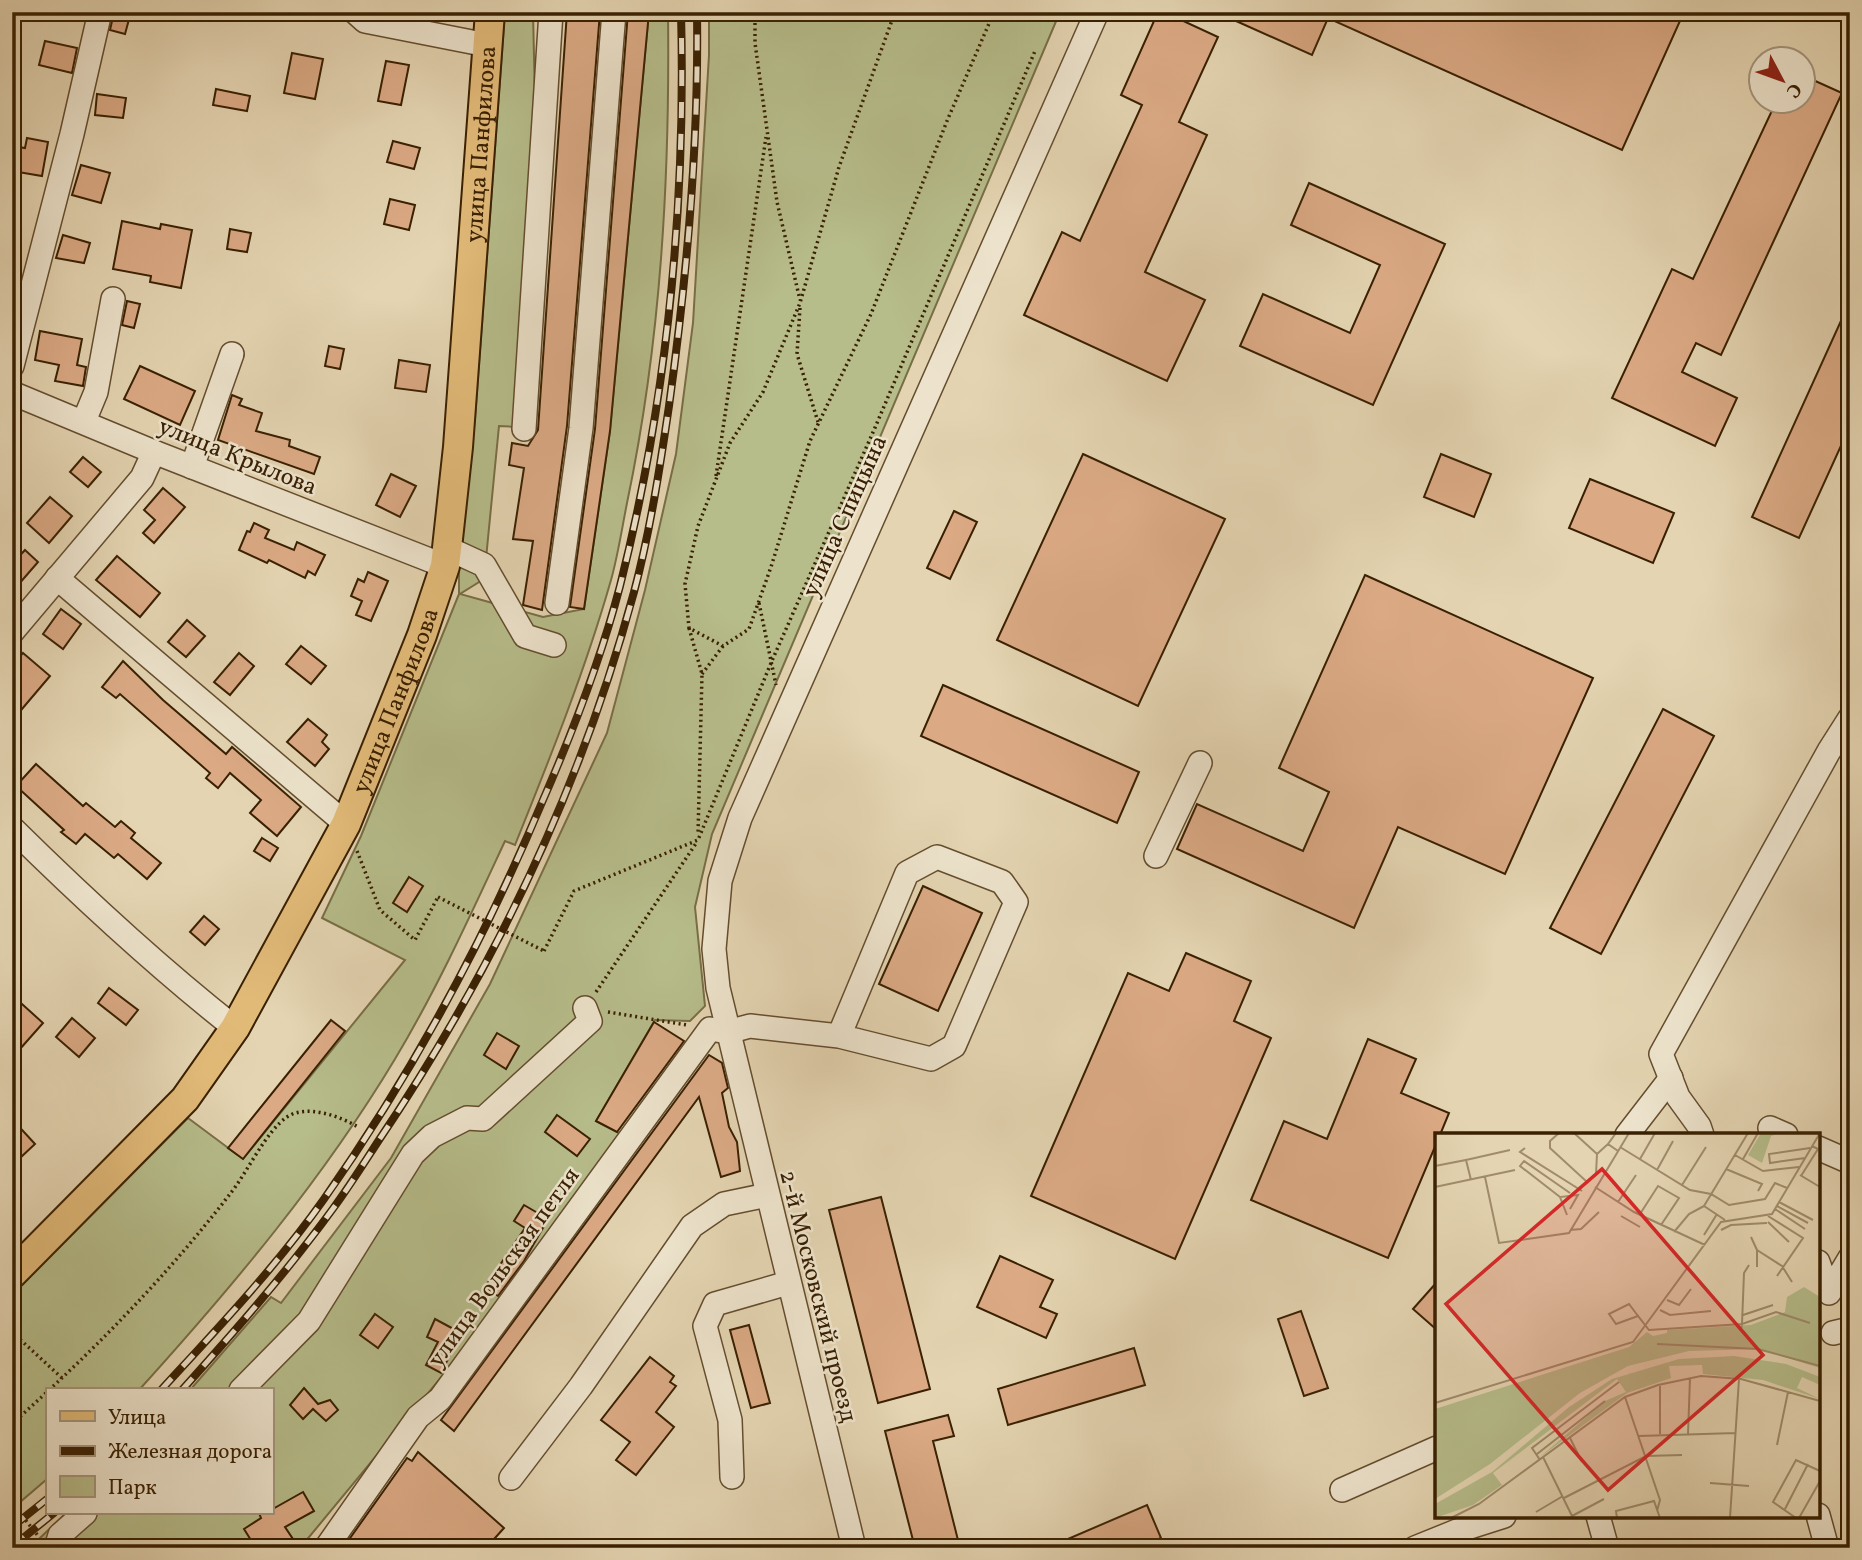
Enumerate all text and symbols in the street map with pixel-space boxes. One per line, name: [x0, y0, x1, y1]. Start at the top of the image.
street label: улица Панфилова: [458, 45, 506, 244]
north arrow: [1746, 46, 1816, 116]
text: С: [1780, 77, 1807, 103]
street label: улица Крылова: [153, 411, 322, 505]
street label: улица Спицына: [795, 430, 897, 603]
street label: улица Панфилова: [345, 604, 449, 799]
inset map: [1435, 1133, 1820, 1518]
street label: улица Вольская петля: [420, 1161, 589, 1375]
street label: 2-й Московский проезд: [769, 1167, 865, 1426]
legend: [46, 1388, 273, 1514]
text: Улица: [108, 1404, 166, 1433]
text: Железная дорога: [108, 1438, 272, 1467]
text: Парк: [108, 1474, 157, 1503]

